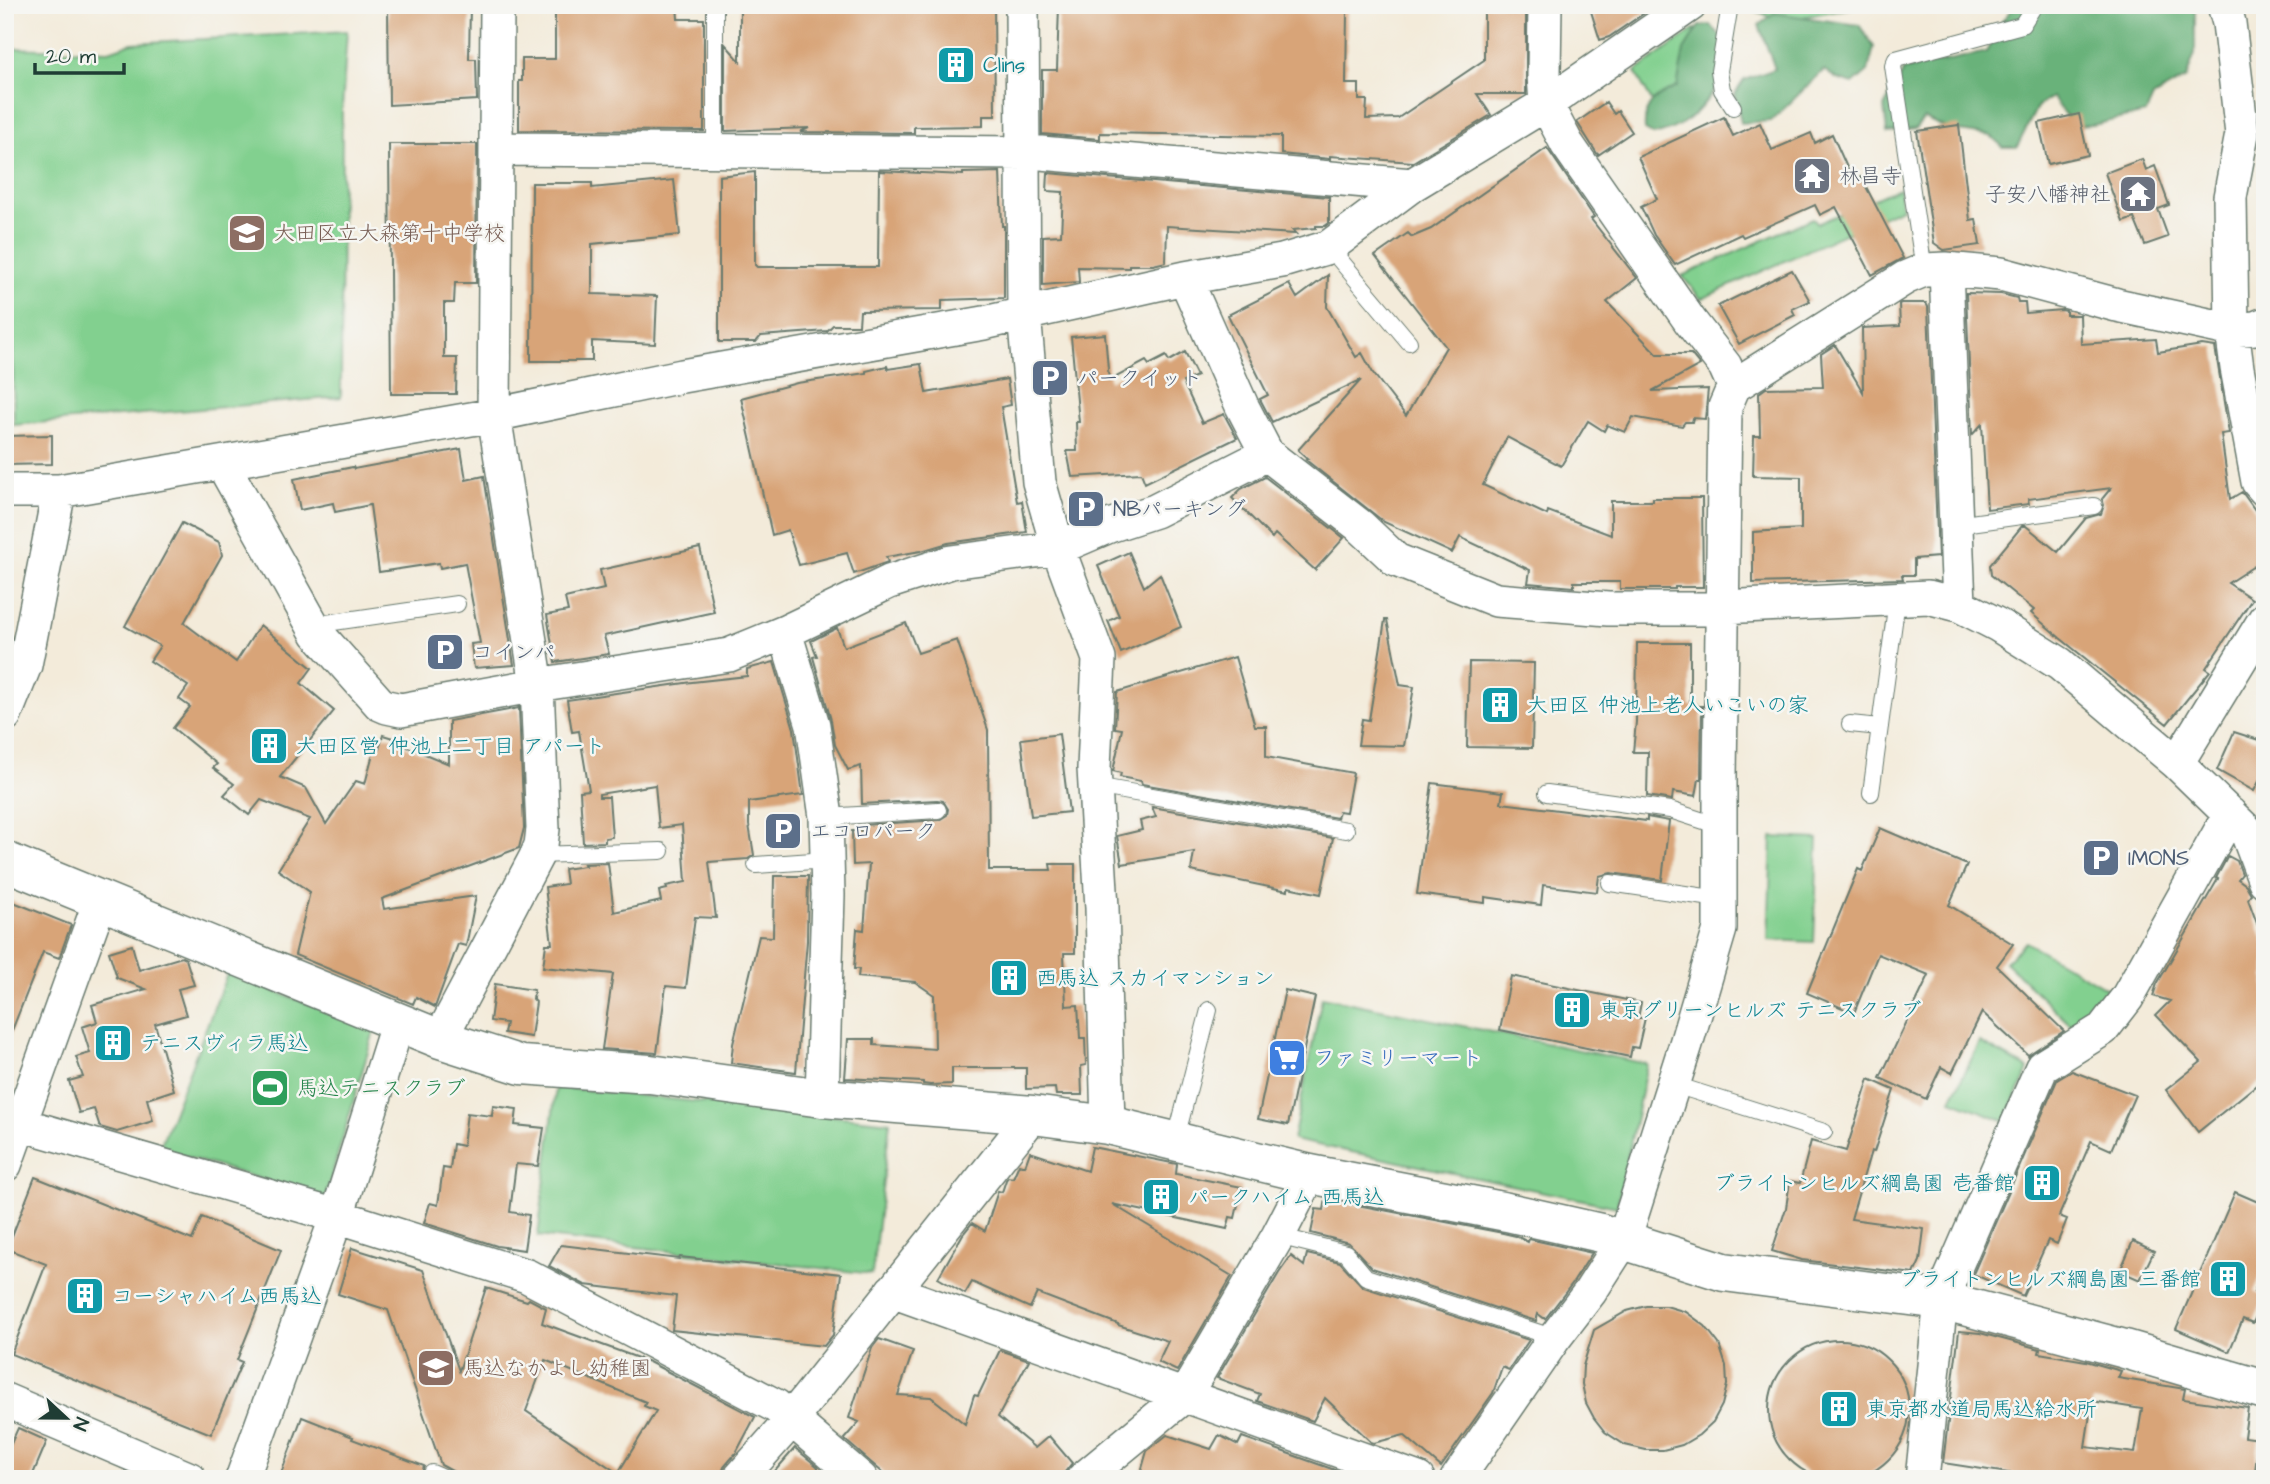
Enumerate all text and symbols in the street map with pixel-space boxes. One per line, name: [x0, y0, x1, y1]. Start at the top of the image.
scale bar: [35, 32, 124, 76]
text: 20 m: [46, 42, 97, 71]
building icon: Clins: [935, 44, 977, 86]
place label: Clins: [983, 51, 1025, 80]
temple icon: 林昌寺: [1791, 155, 1833, 197]
place label: 林昌寺: [1839, 162, 1902, 191]
temple icon: 子安八幡神社: [2117, 173, 2159, 215]
place label: 子安八幡神社: [1985, 180, 2111, 209]
school or university icon: 大田区立大森第十中学校: [226, 212, 268, 254]
place label: 大田区立大森第十中学校: [274, 219, 505, 248]
parking icon: パークイット: [1029, 357, 1071, 399]
place label: パークイット: [1077, 364, 1203, 393]
parking icon: NBパーキング: [1065, 488, 1107, 530]
place label: NBパーキング: [1113, 495, 1246, 524]
parking icon: コインパ: [424, 631, 466, 673]
place label: コインパ: [472, 638, 555, 667]
building icon: 大田区 仲池上老人いこいの家: [1479, 684, 1521, 726]
place label: 大田区 仲池上老人いこいの家: [1527, 691, 1808, 720]
building icon: 大田区営 仲池上二丁目 アパート: [248, 725, 290, 767]
place label: 大田区営 仲池上二丁目 アパート: [296, 732, 606, 761]
parking icon: エコロパーク: [762, 810, 804, 852]
place label: エコロパーク: [810, 817, 936, 846]
parking icon: IMONS: [2080, 837, 2122, 879]
place label: IMONS: [2128, 844, 2189, 873]
building icon: 西馬込 スカイマンション: [988, 957, 1030, 999]
place label: 西馬込 スカイマンション: [1036, 964, 1275, 993]
building icon: 東京グリーンヒルズ テニスクラブ: [1551, 989, 1593, 1031]
place label: 東京グリーンヒルズ テニスクラブ: [1599, 996, 1921, 1025]
building icon: テニスヴィラ馬込: [92, 1022, 134, 1064]
place label: テニスヴィラ馬込: [140, 1029, 308, 1058]
supermarket icon: ファミリーマート: [1266, 1037, 1308, 1079]
place label: ファミリーマート: [1314, 1044, 1482, 1073]
sports icon: 馬込テニスクラブ: [249, 1067, 291, 1109]
place label: 馬込テニスクラブ: [297, 1074, 465, 1103]
building icon: ブライトンヒルズ綱島園 壱番館: [2021, 1162, 2063, 1204]
place label: ブライトンヒルズ綱島園 壱番館: [1714, 1169, 2015, 1198]
building icon: パークハイム 西馬込: [1140, 1176, 1182, 1218]
place label: パークハイム 西馬込: [1188, 1183, 1384, 1212]
building icon: ブライトンヒルズ綱島園 三番館: [2207, 1258, 2249, 1300]
place label: ブライトンヒルズ綱島園 三番館: [1900, 1265, 2201, 1294]
building icon: コーシャハイム西馬込: [64, 1275, 106, 1317]
place label: コーシャハイム西馬込: [112, 1282, 322, 1311]
school or university icon: 馬込なかよし幼稚園: [415, 1347, 457, 1389]
place label: 馬込なかよし幼稚園: [463, 1354, 651, 1383]
north arrow: [32, 1382, 102, 1452]
building icon: 東京都水道局馬込給水所: [1818, 1388, 1860, 1430]
place label: 東京都水道局馬込給水所: [1866, 1395, 2097, 1424]
text: N: [66, 1413, 95, 1434]

